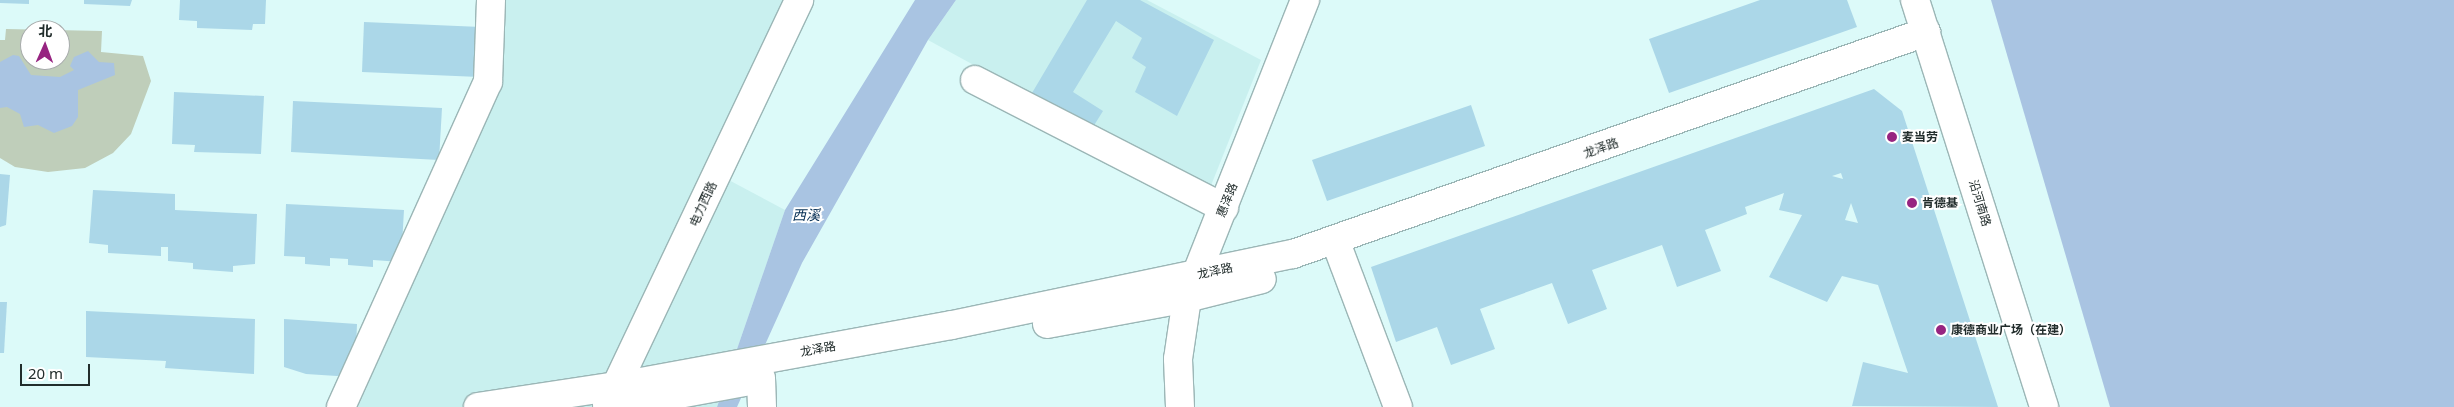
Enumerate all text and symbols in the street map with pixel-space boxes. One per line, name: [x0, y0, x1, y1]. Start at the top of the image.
north arrow: [20, 20, 70, 70]
text: 北: [38, 21, 53, 40]
place label: 麦当劳: [1902, 130, 1938, 144]
marker: 麦当劳: [1886, 131, 1898, 143]
street label: 龙泽路: [1582, 135, 1620, 161]
street label: 沿河南路: [1966, 178, 1994, 228]
street label: 电力西路: [686, 179, 720, 229]
street label: 惠泽路: [1214, 181, 1240, 219]
place label: 肯德基: [1922, 196, 1958, 210]
marker: 肯德基: [1906, 197, 1918, 209]
water label: 西溪: [792, 207, 820, 223]
street label: 龙泽路: [1196, 260, 1234, 282]
place label: 康德商业广场（在建）: [1951, 323, 2071, 337]
marker: 康德商业广场（在建）: [1935, 324, 1947, 336]
street label: 龙泽路: [799, 339, 837, 359]
scale bar: [22, 354, 92, 386]
text: 20 m: [28, 363, 63, 383]

